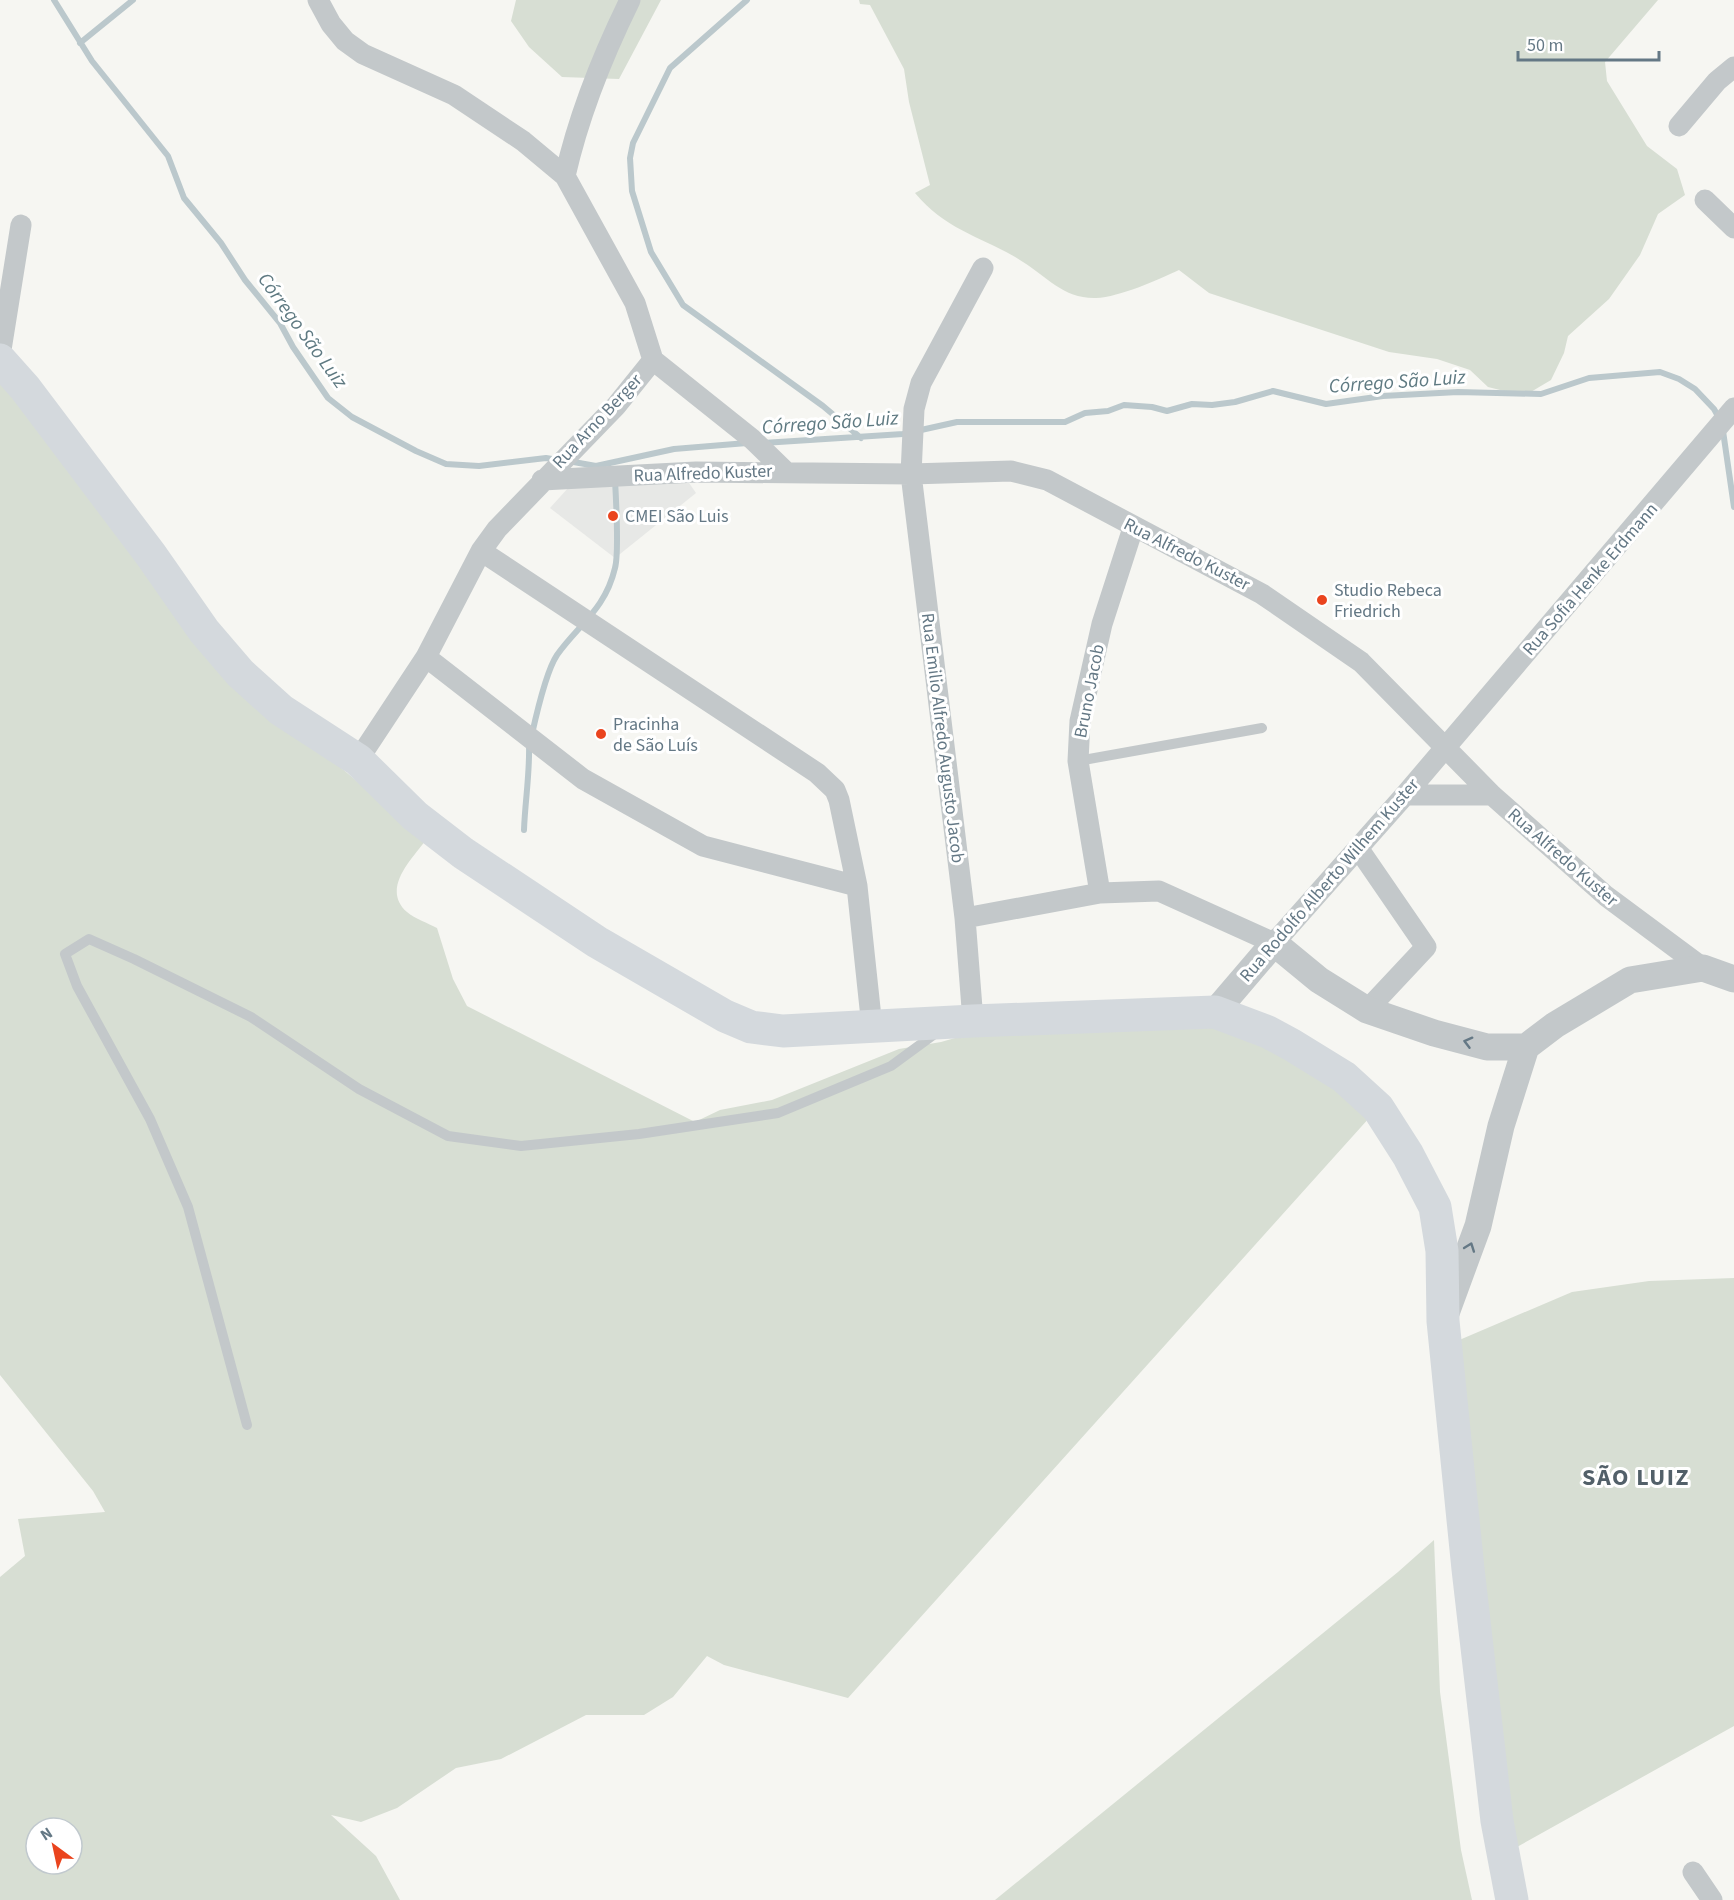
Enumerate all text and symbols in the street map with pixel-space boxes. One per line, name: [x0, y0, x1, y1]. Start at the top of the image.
scale bar: [1518, 24, 1659, 62]
text: 50 m: [1527, 33, 1563, 58]
water label: Córrego São Luiz: [251, 267, 354, 395]
water label: Córrego São Luiz: [1328, 363, 1467, 401]
street label: Rua Arno Berger: [547, 368, 648, 474]
water label: Córrego São Luiz: [761, 404, 900, 442]
street label: Rua Alfredo Kuster: [633, 459, 774, 488]
street label: Rua Sofia Henke Erdmann: [1517, 497, 1664, 661]
place label: CMEI São Luis: [625, 504, 729, 529]
marker: CMEI São Luis: [606, 509, 620, 523]
street label: Rua Alfredo Kuster: [1119, 512, 1255, 597]
place label: Studio Rebeca Friedrich: [1334, 578, 1442, 624]
marker: Studio Rebeca Friedrich: [1315, 593, 1329, 607]
street label: Rua Emilio Alfredo Augusto Jacob: [915, 612, 970, 865]
street label: Bruno Jacob: [1068, 642, 1111, 740]
place label: Pracinha de São Luís: [613, 712, 698, 758]
marker: Pracinha de São Luís: [594, 727, 608, 741]
street label: Rua Rodolfo Alberto Wilhem Kuster: [1234, 772, 1425, 988]
street label: Rua Alfredo Kuster: [1502, 802, 1624, 913]
one-way arrow: [1463, 1037, 1474, 1049]
one-way arrow: [1463, 1242, 1476, 1253]
district label: SÃO LUIZ: [1582, 1460, 1690, 1495]
north arrow: [24, 1816, 84, 1876]
text: N: [36, 1822, 57, 1846]

